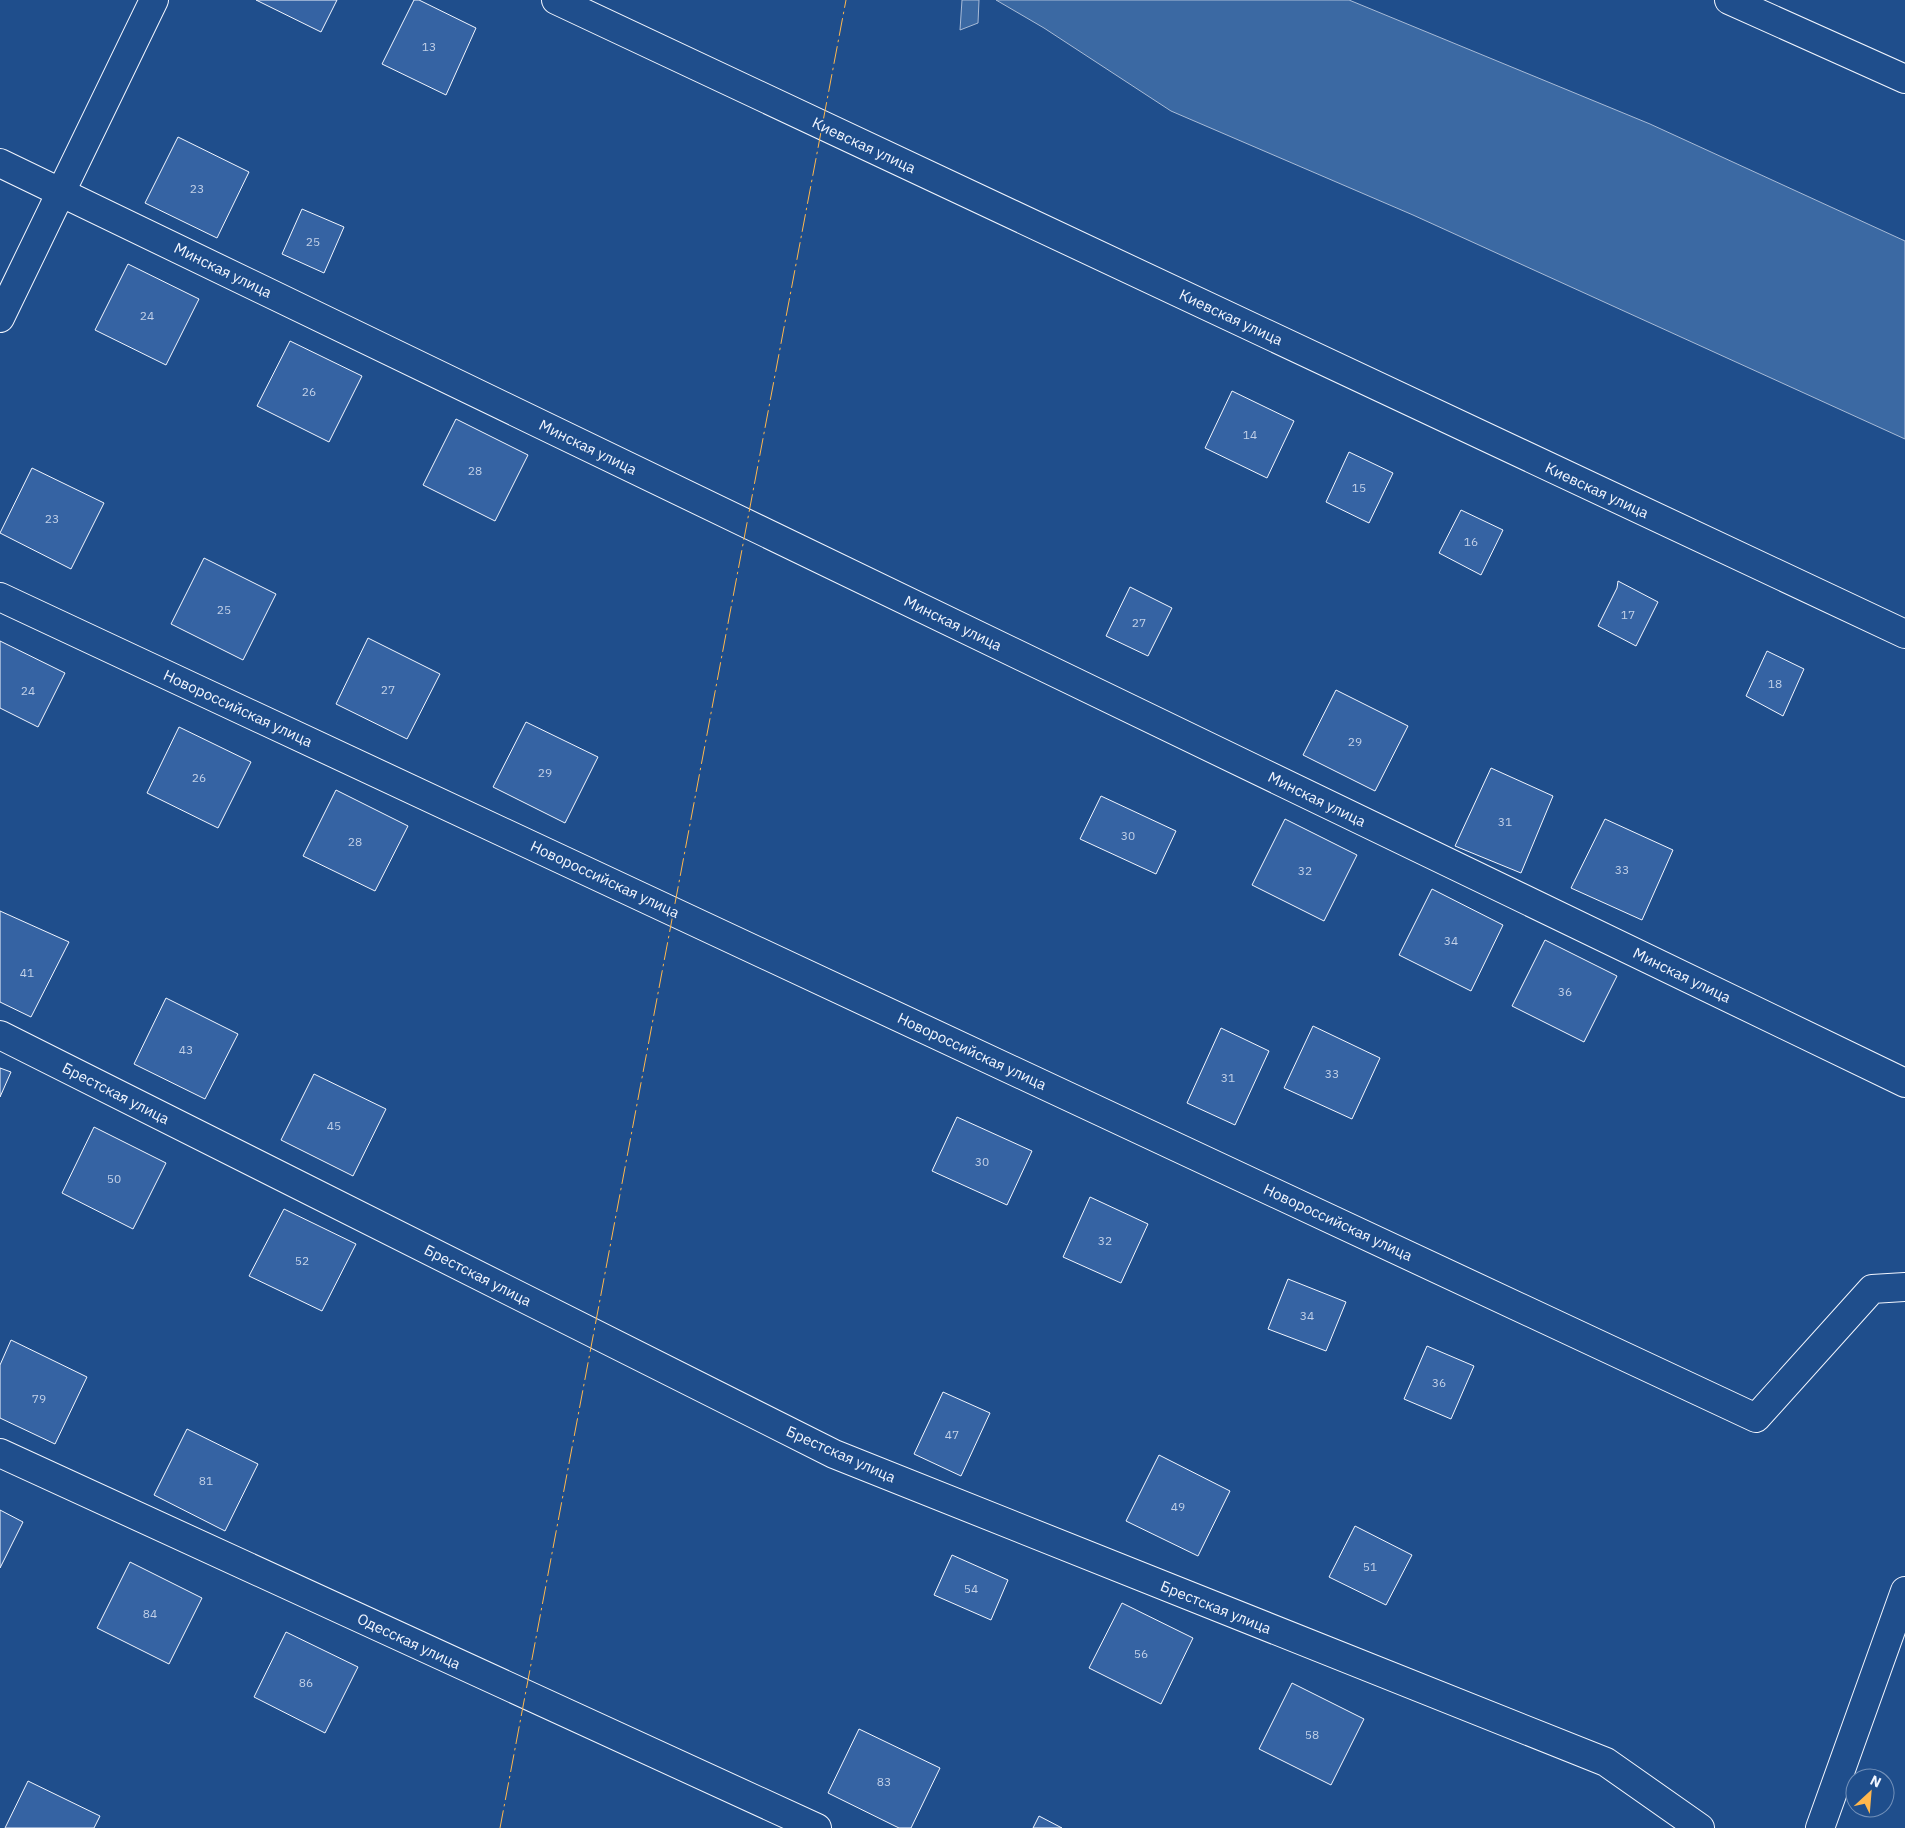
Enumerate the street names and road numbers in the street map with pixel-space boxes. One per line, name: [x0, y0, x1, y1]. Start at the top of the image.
street label: Киевская улица: [809, 113, 919, 177]
street label: Минская улица: [171, 238, 275, 302]
street label: Киевская улица: [1176, 285, 1286, 349]
street label: Минская улица: [536, 415, 640, 479]
street label: Киевская улица: [1542, 458, 1652, 522]
street label: Минская улица: [901, 591, 1005, 655]
street label: Новороссийская улица: [160, 665, 316, 751]
street label: Минская улица: [1265, 767, 1369, 831]
street label: Новороссийская улица: [527, 836, 683, 922]
street label: Минская улица: [1630, 943, 1734, 1007]
street label: Новороссийская улица: [894, 1008, 1050, 1094]
street label: Брестская улица: [59, 1058, 173, 1128]
street label: Новороссийская улица: [1260, 1179, 1416, 1265]
street label: Брестская улица: [421, 1240, 535, 1310]
street label: Брестская улица: [783, 1421, 899, 1487]
street label: Брестская улица: [1158, 1576, 1274, 1638]
street label: Одесская улица: [354, 1609, 464, 1673]

